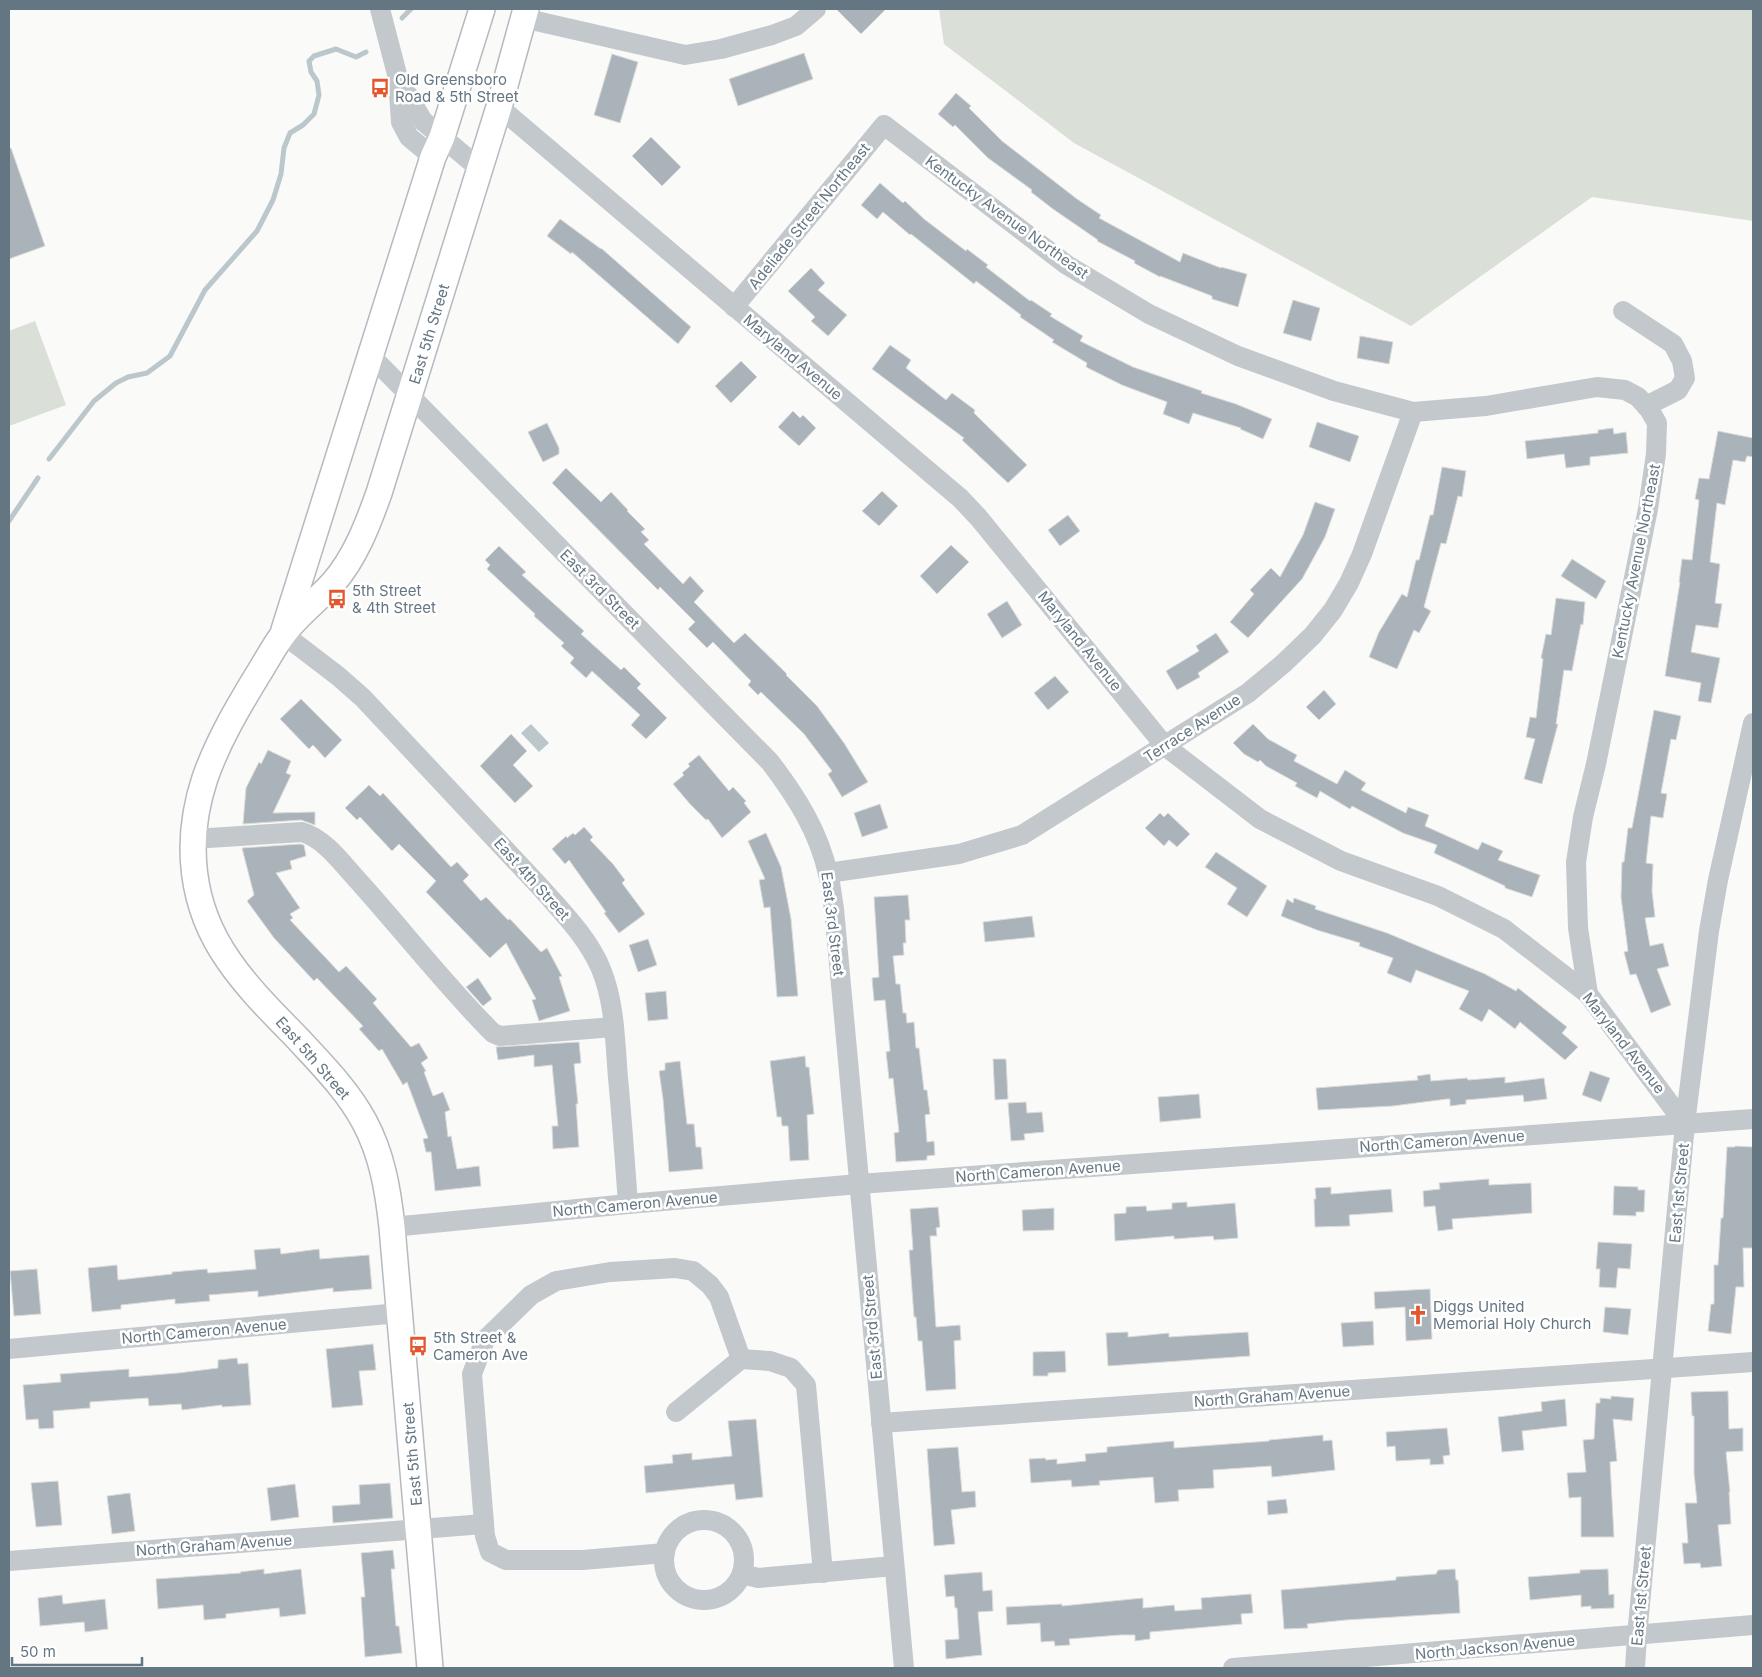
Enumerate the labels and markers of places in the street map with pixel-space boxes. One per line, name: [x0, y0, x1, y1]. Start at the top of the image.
place label: Old Greensboro Road & 5th Street: [395, 70, 519, 106]
bus stop icon: Old Greensboro Road & 5th Street: [369, 77, 391, 99]
place label: 5th Street & 4th Street: [352, 581, 436, 617]
bus stop icon: 5th Street & 4th Street: [326, 588, 348, 610]
place label: Diggs United Memorial Holy Church: [1433, 1297, 1591, 1333]
church icon: Diggs United Memorial Holy Church: [1407, 1304, 1429, 1326]
place label: 5th Street & Cameron Ave: [433, 1328, 528, 1364]
bus stop icon: 5th Street & Cameron Ave: [407, 1335, 429, 1357]

